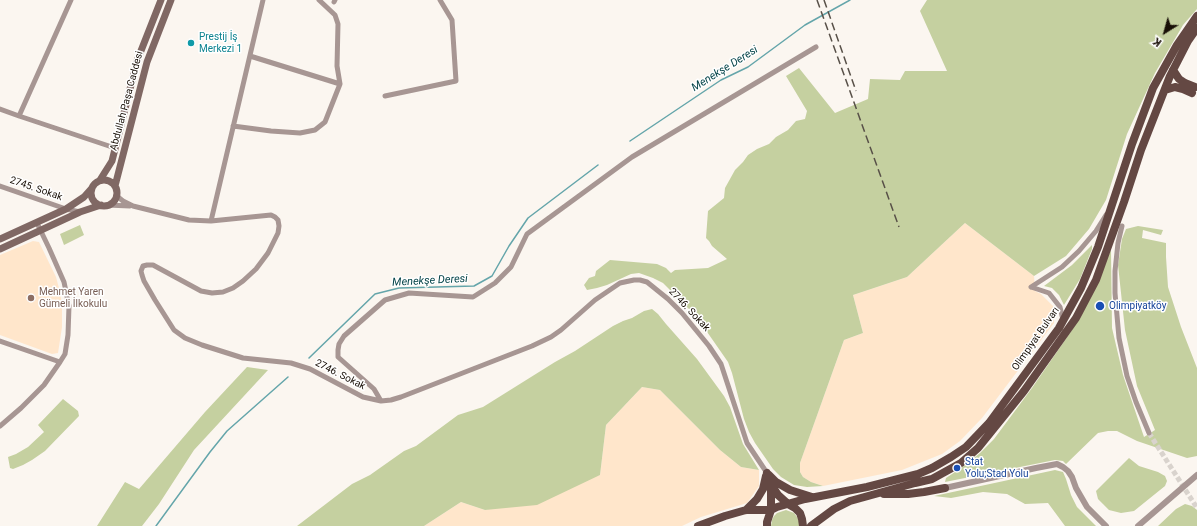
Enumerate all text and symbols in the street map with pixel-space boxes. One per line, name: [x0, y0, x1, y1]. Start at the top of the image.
north arrow: [1145, 12, 1185, 52]
place label: Prestij İş Merkezi 1: [199, 31, 242, 54]
text: K: [1151, 35, 1164, 49]
marker: Prestij İş Merkezi 1: [186, 38, 196, 48]
water label: Menekşe Deresi: [689, 43, 761, 95]
street label: Abdullah Paşa Caddesi: [108, 50, 146, 152]
street label: 2745. Sokak: [8, 174, 64, 204]
water label: Menekşe Deresi: [392, 272, 468, 290]
place label: Mehmet Yaren Gümeli İlkokulu: [39, 286, 107, 310]
street label: 2746. Sokak: [666, 286, 712, 334]
marker: Mehmet Yaren Gümeli İlkokulu: [26, 293, 36, 303]
marker: Olimpiyatköy: [1094, 300, 1106, 312]
place label: Olimpiyatköy: [1109, 300, 1166, 312]
street label: Olimpiyat Bulvarı: [1010, 305, 1062, 373]
street label: 2746. Sokak: [313, 357, 367, 393]
place label: Stat Yolu;Stad Yolu: [965, 456, 1029, 480]
marker: Stat Yolu;Stad Yolu: [952, 463, 962, 473]

